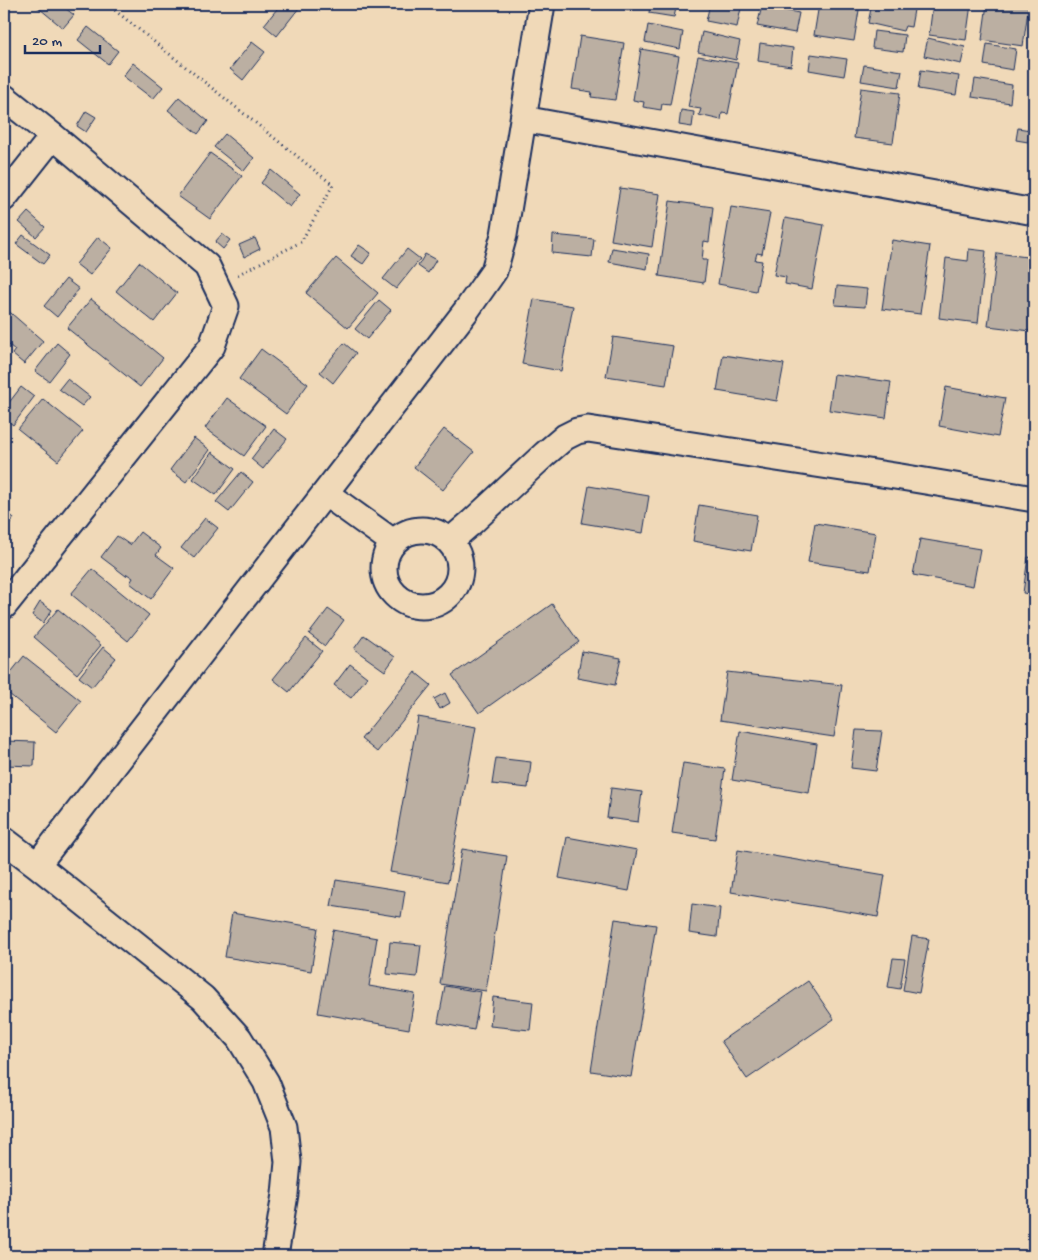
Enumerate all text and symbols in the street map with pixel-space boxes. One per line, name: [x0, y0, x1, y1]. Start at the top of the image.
scale bar: [25, 22, 100, 54]
text: 20 m: [32, 33, 62, 51]

